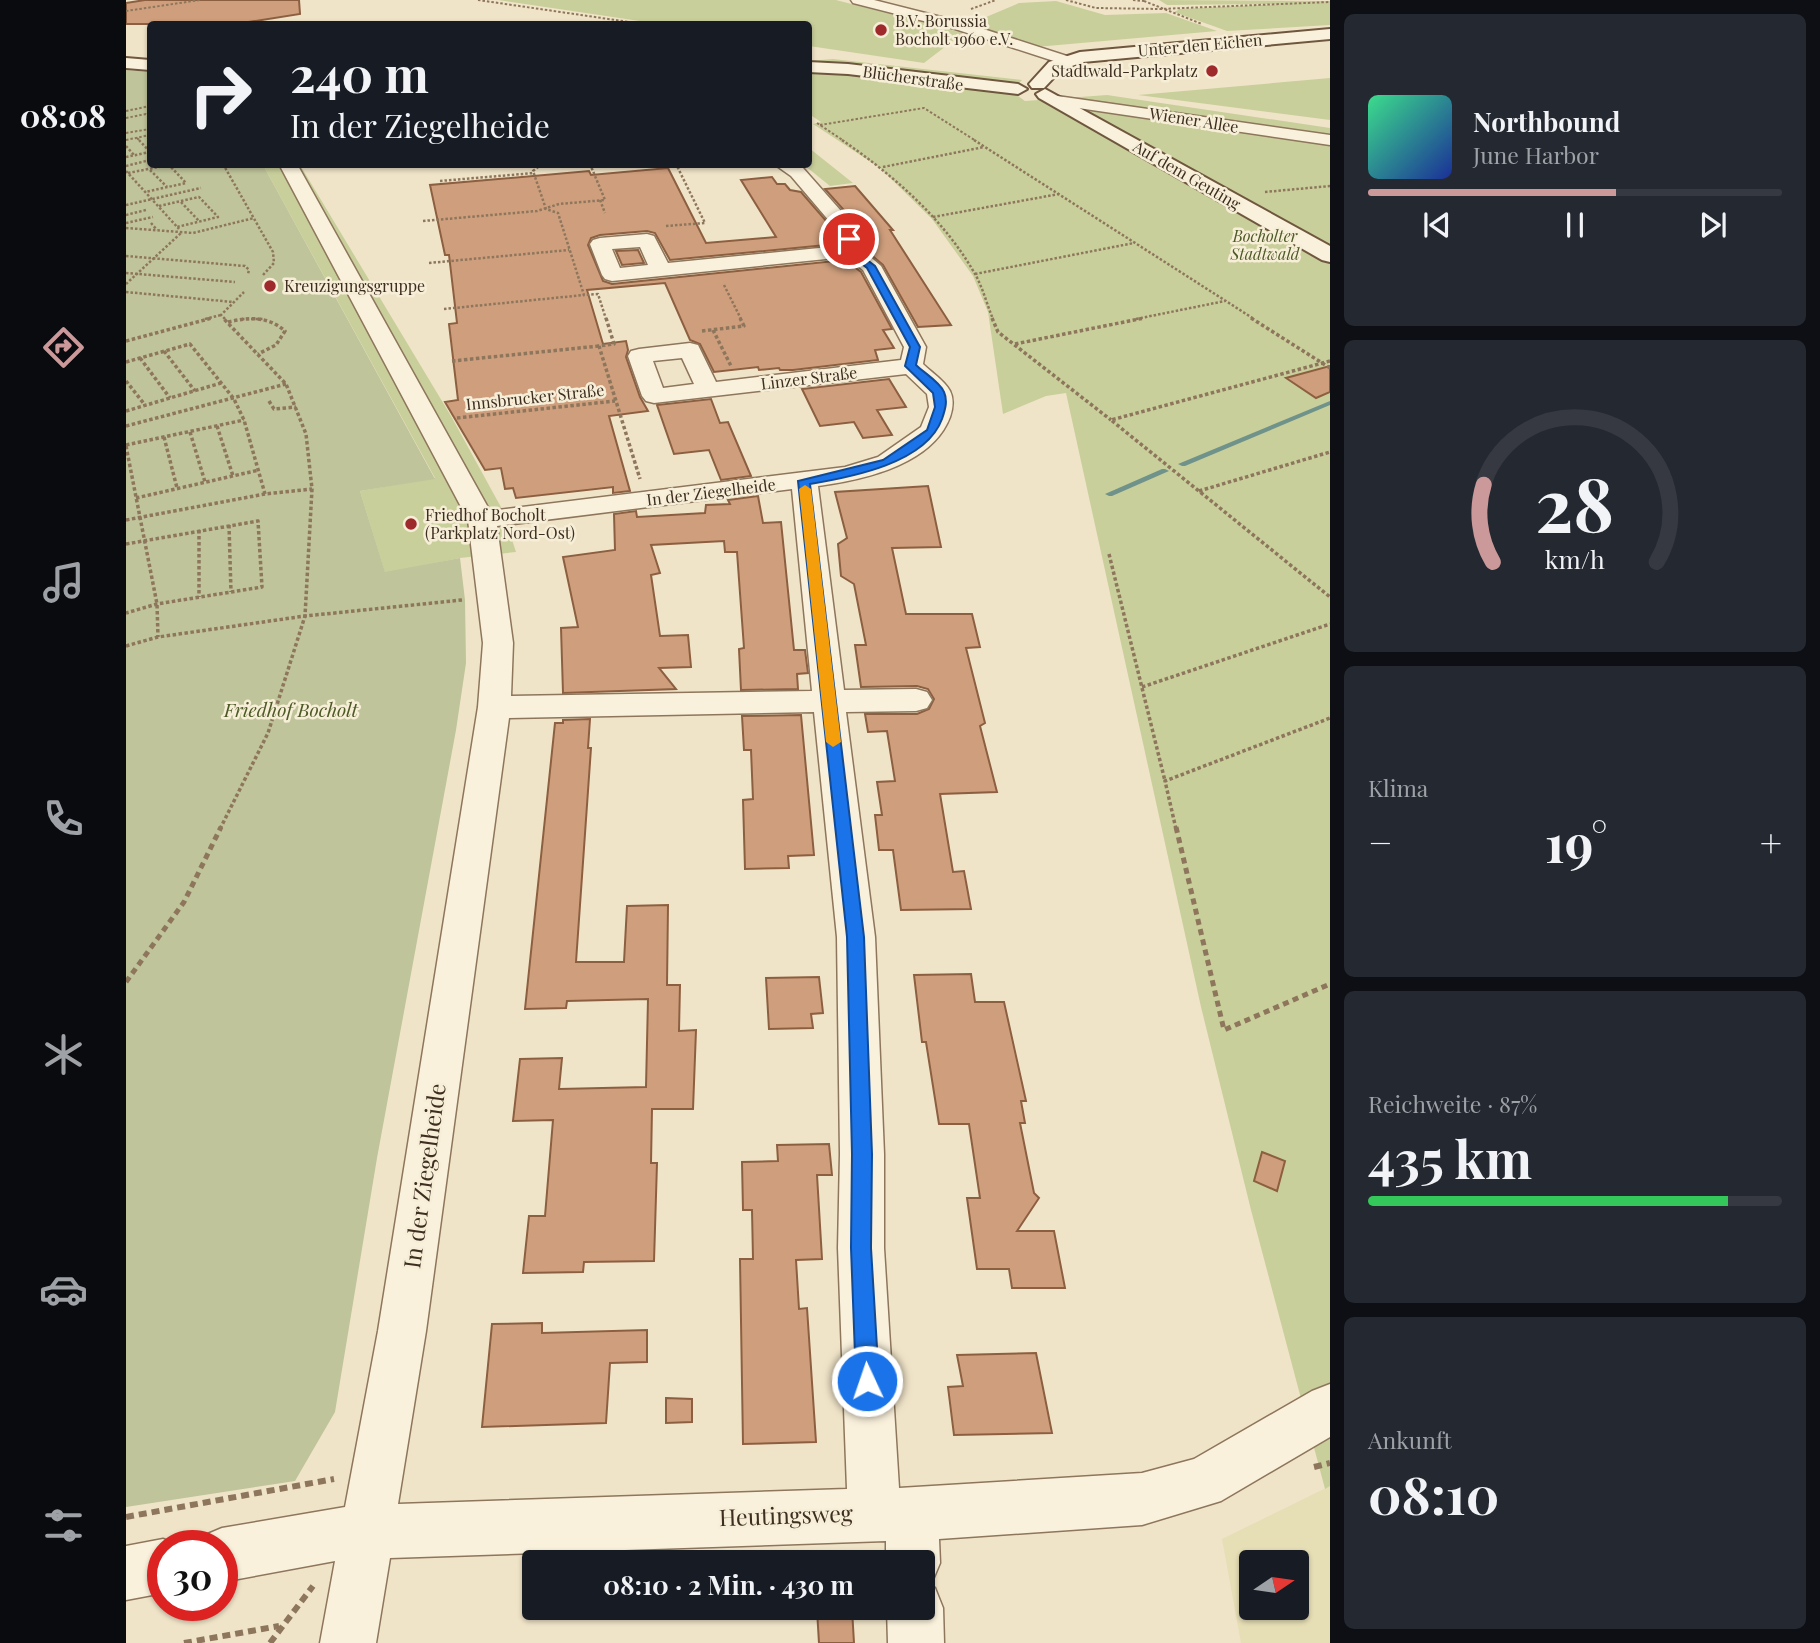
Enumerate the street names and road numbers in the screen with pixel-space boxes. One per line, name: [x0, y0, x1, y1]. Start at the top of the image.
street label: Unter den Eichen: [1137, 29, 1264, 60]
street label: Blücherstraße: [861, 60, 965, 95]
street label: Wiener Allee: [1147, 102, 1240, 137]
street label: Auf dem Geuting: [1129, 135, 1245, 214]
street label: Linzer Straße: [760, 361, 858, 394]
street label: Innsbrucker Straße: [465, 379, 605, 414]
street label: In der Ziegelheide: [645, 473, 777, 510]
street label: In der Ziegelheide: [395, 1081, 452, 1270]
street label: Heutingsweg: [718, 1497, 853, 1532]

